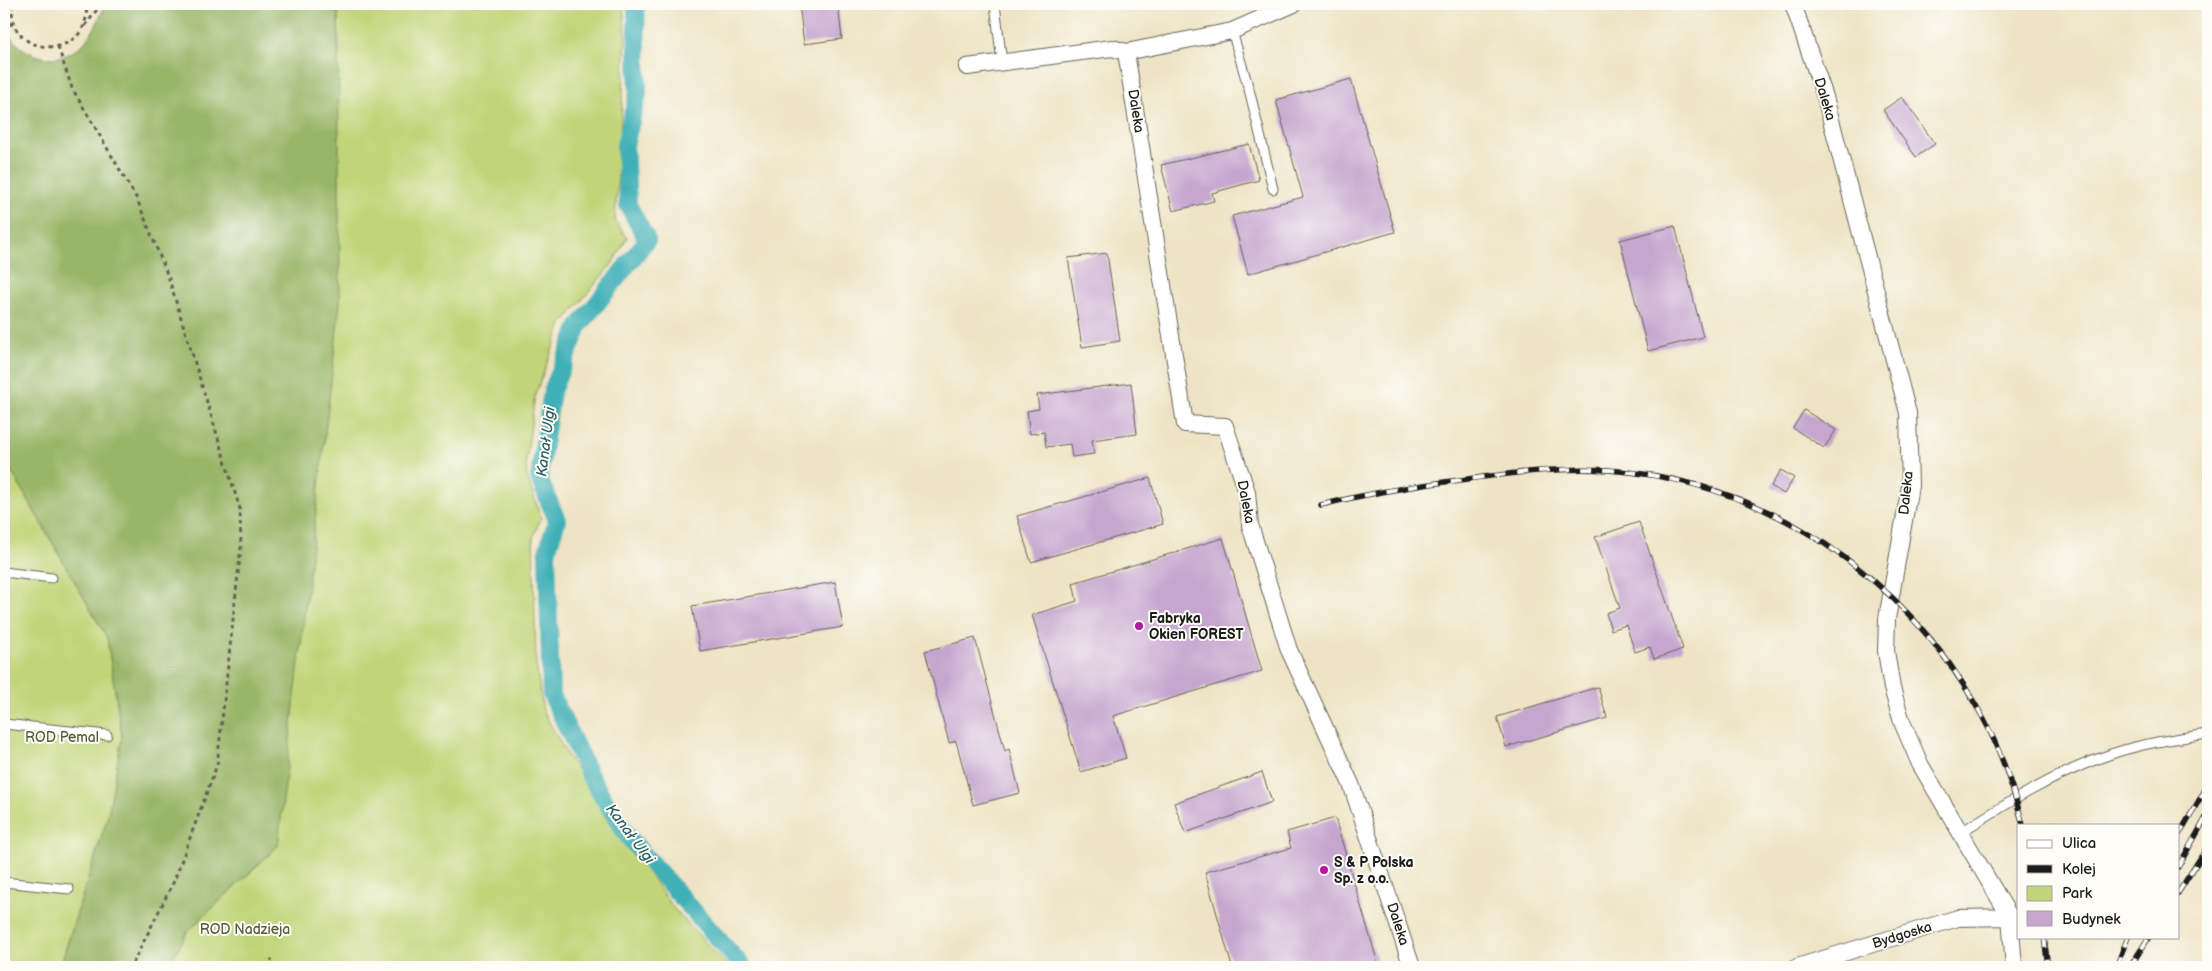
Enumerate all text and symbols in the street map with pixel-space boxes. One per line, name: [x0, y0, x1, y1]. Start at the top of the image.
street label: Daleka: [1810, 76, 1840, 123]
street label: Daleka: [1124, 88, 1148, 134]
water label: Kanał Ulgi: [532, 405, 560, 478]
street label: Daleka: [1895, 470, 1917, 516]
street label: Daleka: [1233, 479, 1259, 525]
place label: Fabryka Okien FOREST: [1149, 610, 1243, 643]
marker: Fabryka Okien FOREST: [1133, 620, 1145, 632]
park label: ROD Pemal: [25, 729, 99, 746]
water label: Kanał Ulgi: [601, 800, 659, 868]
legend: [2017, 824, 2180, 938]
text: Ulica: [2062, 834, 2096, 853]
place label: S & P Polska Sp. z o.o.: [1334, 854, 1414, 887]
text: Kolej: [2062, 860, 2096, 879]
marker: S & P Polska Sp. z o.o.: [1318, 864, 1330, 876]
text: Park: [2062, 884, 2093, 903]
street label: Daleka: [1383, 901, 1413, 948]
text: Budynek: [2062, 910, 2121, 929]
street label: Bydgoska: [1870, 918, 1934, 952]
park label: ROD Nadzieja: [200, 921, 290, 938]

